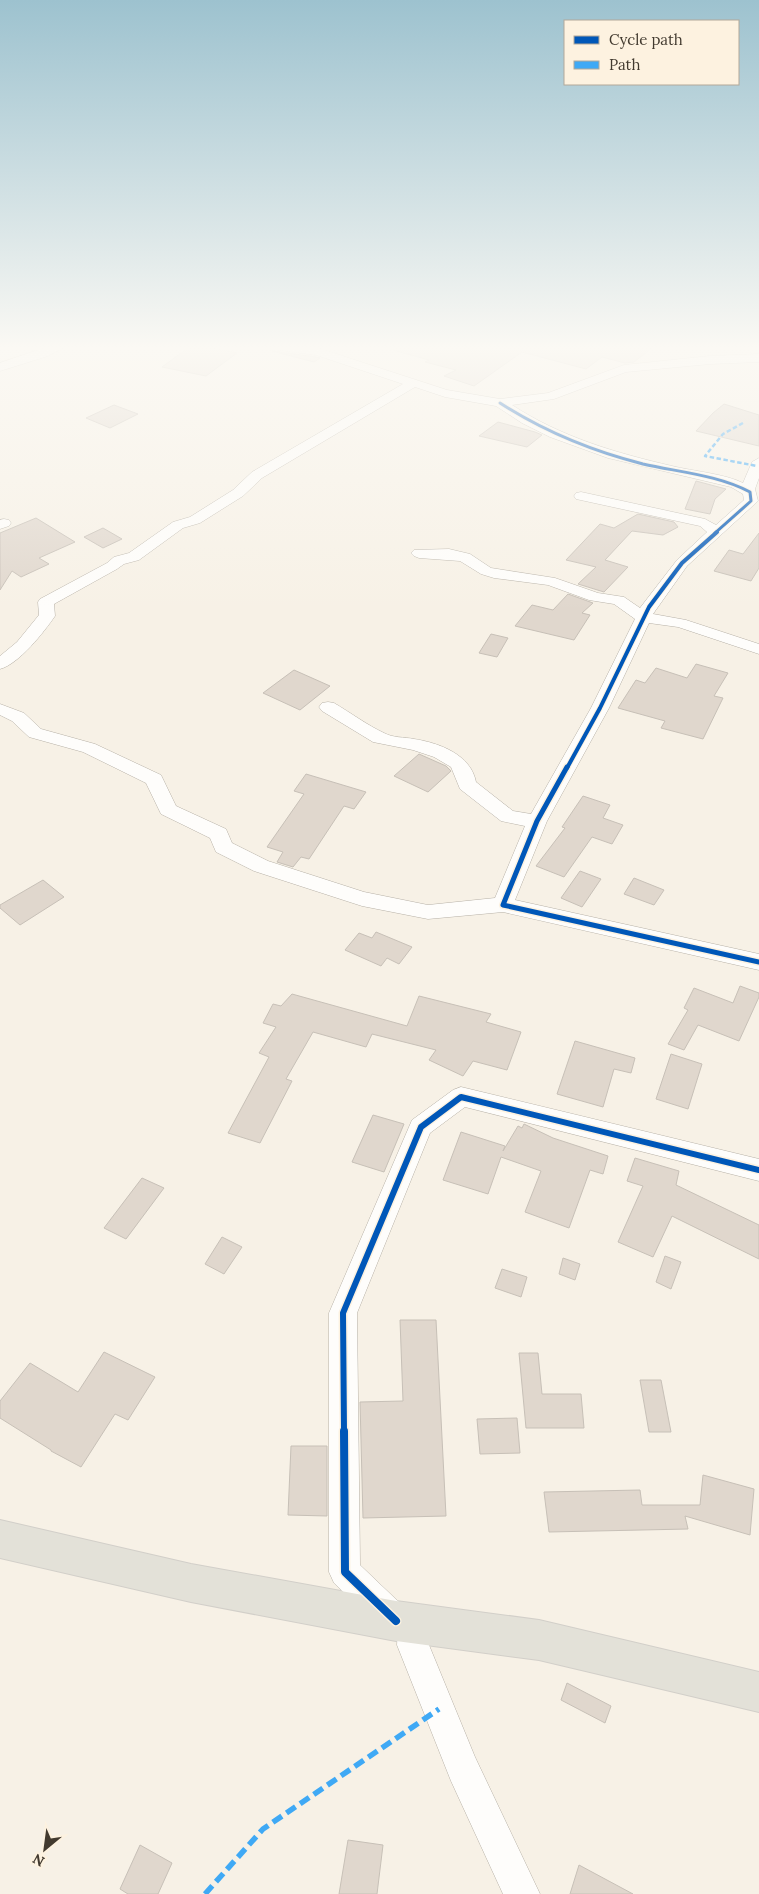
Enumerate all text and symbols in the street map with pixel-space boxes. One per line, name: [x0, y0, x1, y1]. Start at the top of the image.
legend: [564, 20, 739, 85]
text: Cycle path: [609, 30, 683, 49]
text: Path: [609, 55, 640, 74]
north arrow: [20, 1824, 70, 1874]
text: N: [29, 1850, 48, 1871]

